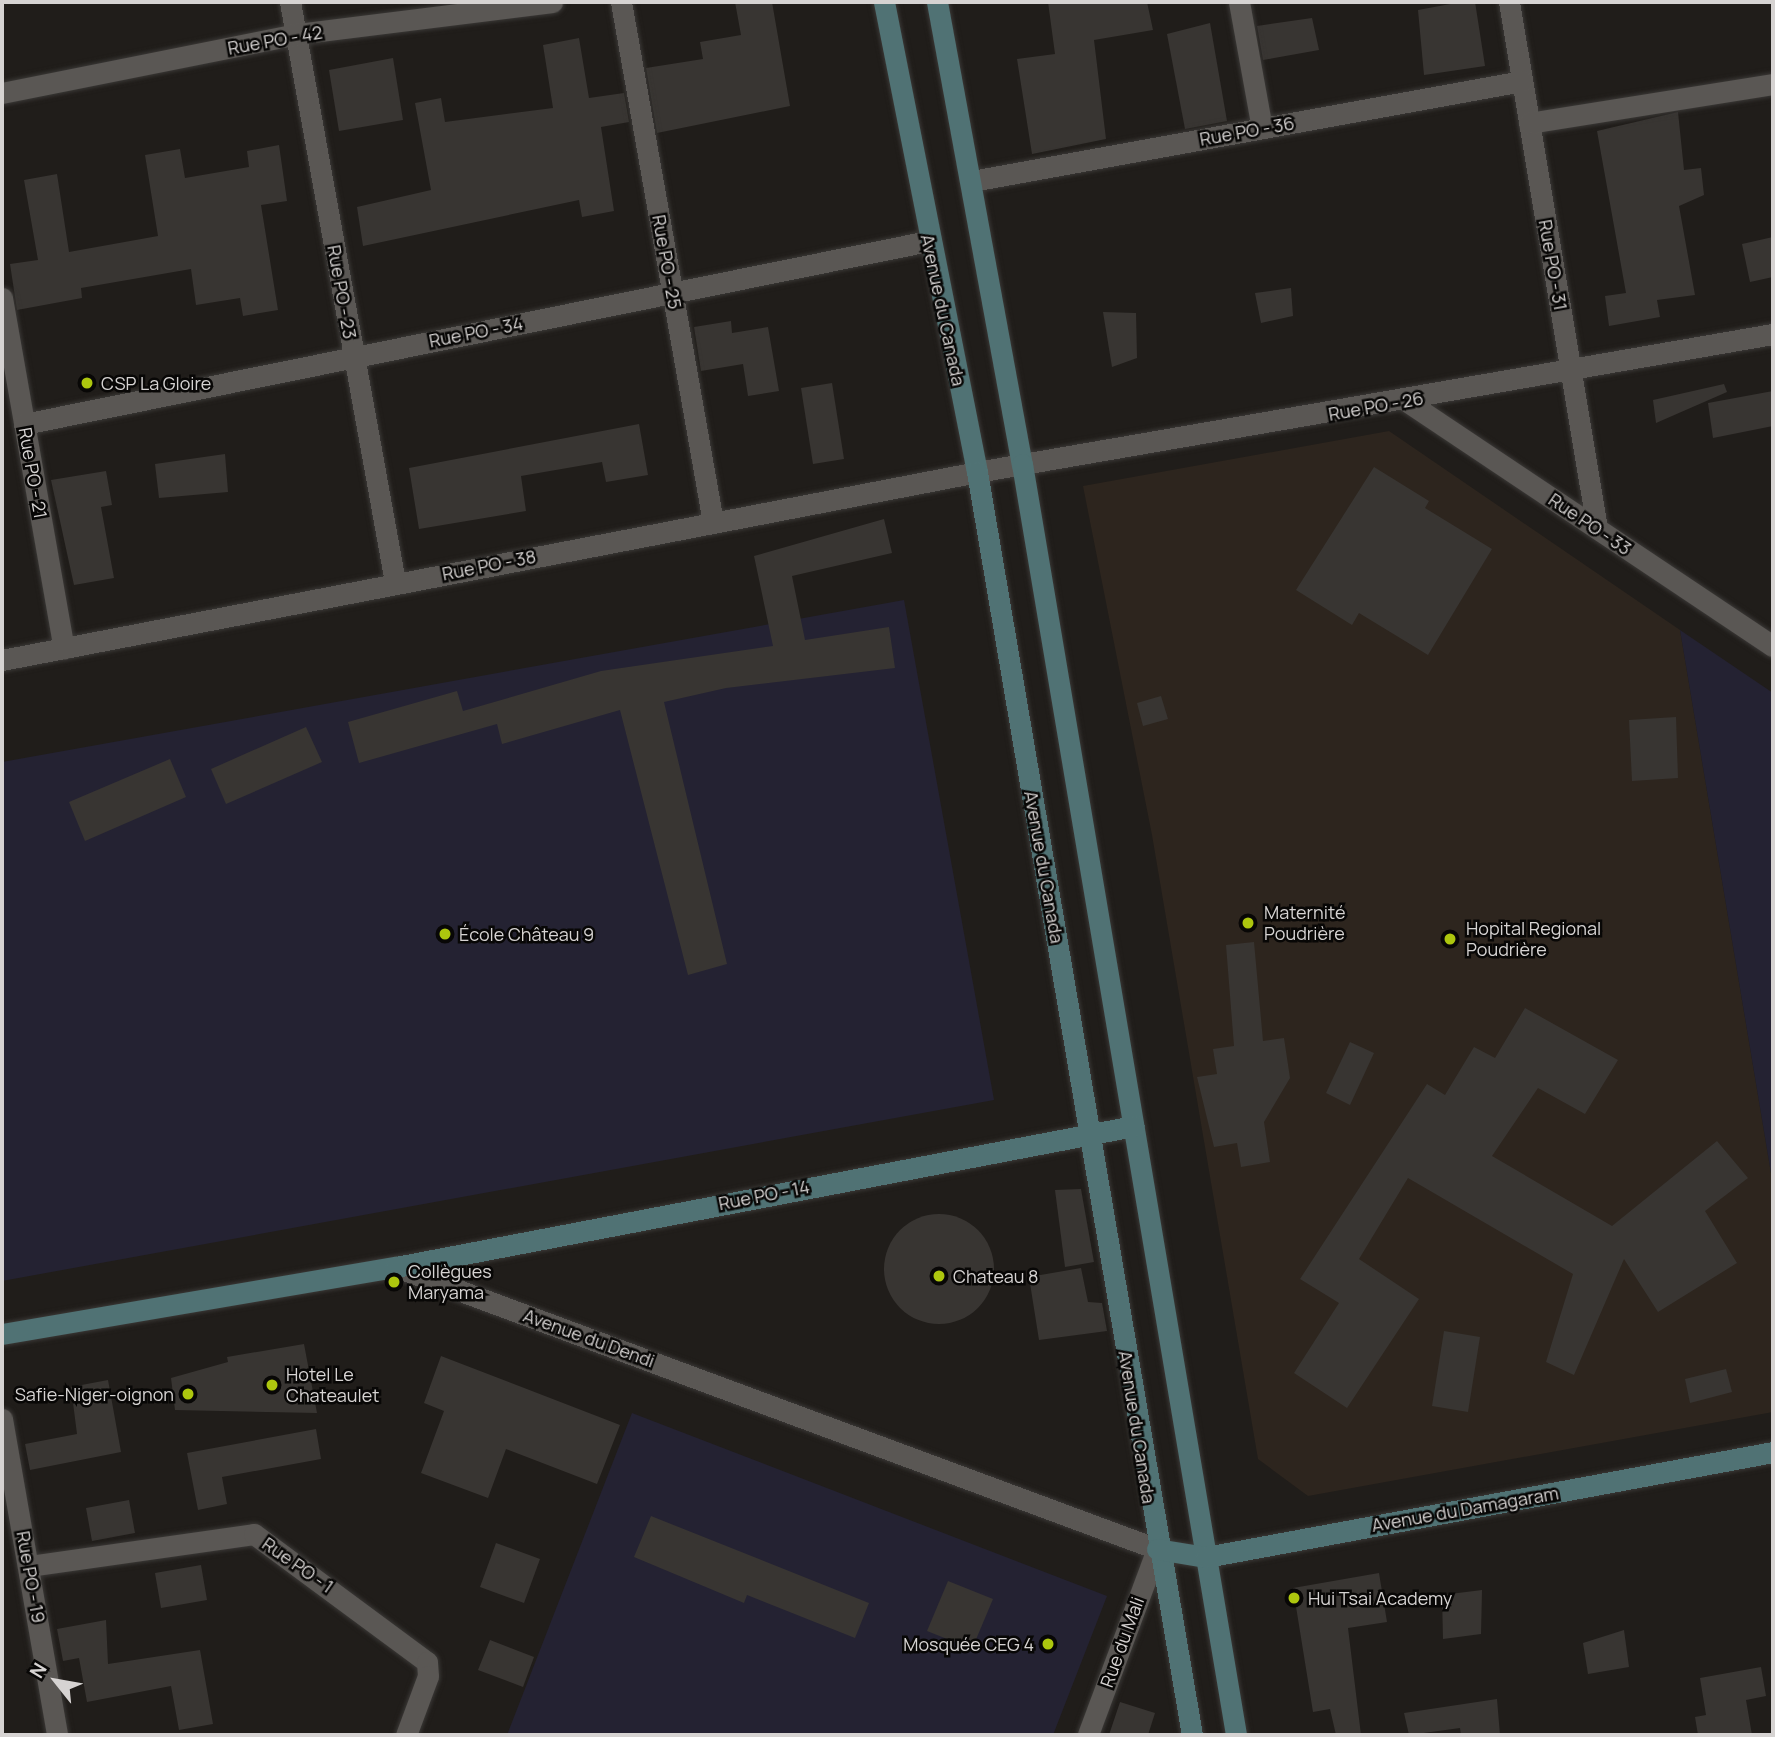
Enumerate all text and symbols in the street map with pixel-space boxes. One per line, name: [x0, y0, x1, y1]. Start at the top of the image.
street label: Rue PO - 42: [226, 21, 324, 59]
street label: Rue PO - 36: [1198, 112, 1296, 150]
street label: Rue PO - 25: [648, 213, 686, 311]
street label: Rue PO - 31: [1534, 218, 1572, 312]
street label: Avenue du Canada: [916, 232, 970, 388]
street label: Rue PO - 23: [323, 243, 361, 341]
street label: Rue PO - 34: [427, 312, 525, 352]
place label: CSP La Gloire: [101, 372, 211, 394]
marker: CSP La Gloire: [79, 375, 95, 391]
street label: Rue PO - 26: [1327, 387, 1425, 425]
street label: Rue PO - 21: [14, 426, 52, 520]
street label: Rue PO - 33: [1545, 489, 1635, 559]
street label: Rue PO - 38: [440, 545, 538, 585]
street label: Avenue du Canada: [1020, 789, 1068, 945]
place label: Maternité Poudrière: [1264, 902, 1346, 944]
marker: Maternité Poudrière: [1238, 913, 1258, 933]
place label: Hopital Regional Poudrière: [1466, 918, 1601, 960]
place label: École Château 9: [459, 923, 594, 945]
marker: École Château 9: [437, 926, 453, 942]
marker: Hopital Regional Poudrière: [1440, 929, 1460, 949]
street label: Rue PO - 14: [717, 1176, 811, 1214]
place label: Collègues Maryama: [408, 1261, 492, 1304]
place label: Chateau 8: [953, 1265, 1038, 1287]
marker: Chateau 8: [931, 1268, 947, 1284]
marker: Collègues Maryama: [386, 1274, 402, 1290]
street label: Avenue du Dendi: [520, 1304, 658, 1372]
street label: Avenue du Canada: [1114, 1349, 1160, 1505]
place label: Hotel Le Chateaulet: [286, 1364, 379, 1406]
marker: Hotel Le Chateaulet: [264, 1377, 280, 1393]
place label: Safie-Niger-oignon: [15, 1383, 174, 1405]
marker: Safie-Niger-oignon: [180, 1386, 196, 1402]
street label: Avenue du Damagaram: [1370, 1482, 1560, 1536]
street label: Rue PO - 19: [12, 1529, 50, 1625]
street label: Rue PO - 1: [258, 1533, 338, 1597]
place label: Hui Tsai Academy: [1308, 1587, 1452, 1609]
marker: Hui Tsai Academy: [1286, 1590, 1302, 1606]
street label: Rue du Mali: [1096, 1594, 1148, 1690]
place label: Mosquée CEG 4: [903, 1633, 1034, 1655]
marker: Mosquée CEG 4: [1040, 1636, 1056, 1652]
north arrow: [21, 1646, 91, 1716]
text: N: [23, 1658, 53, 1683]

